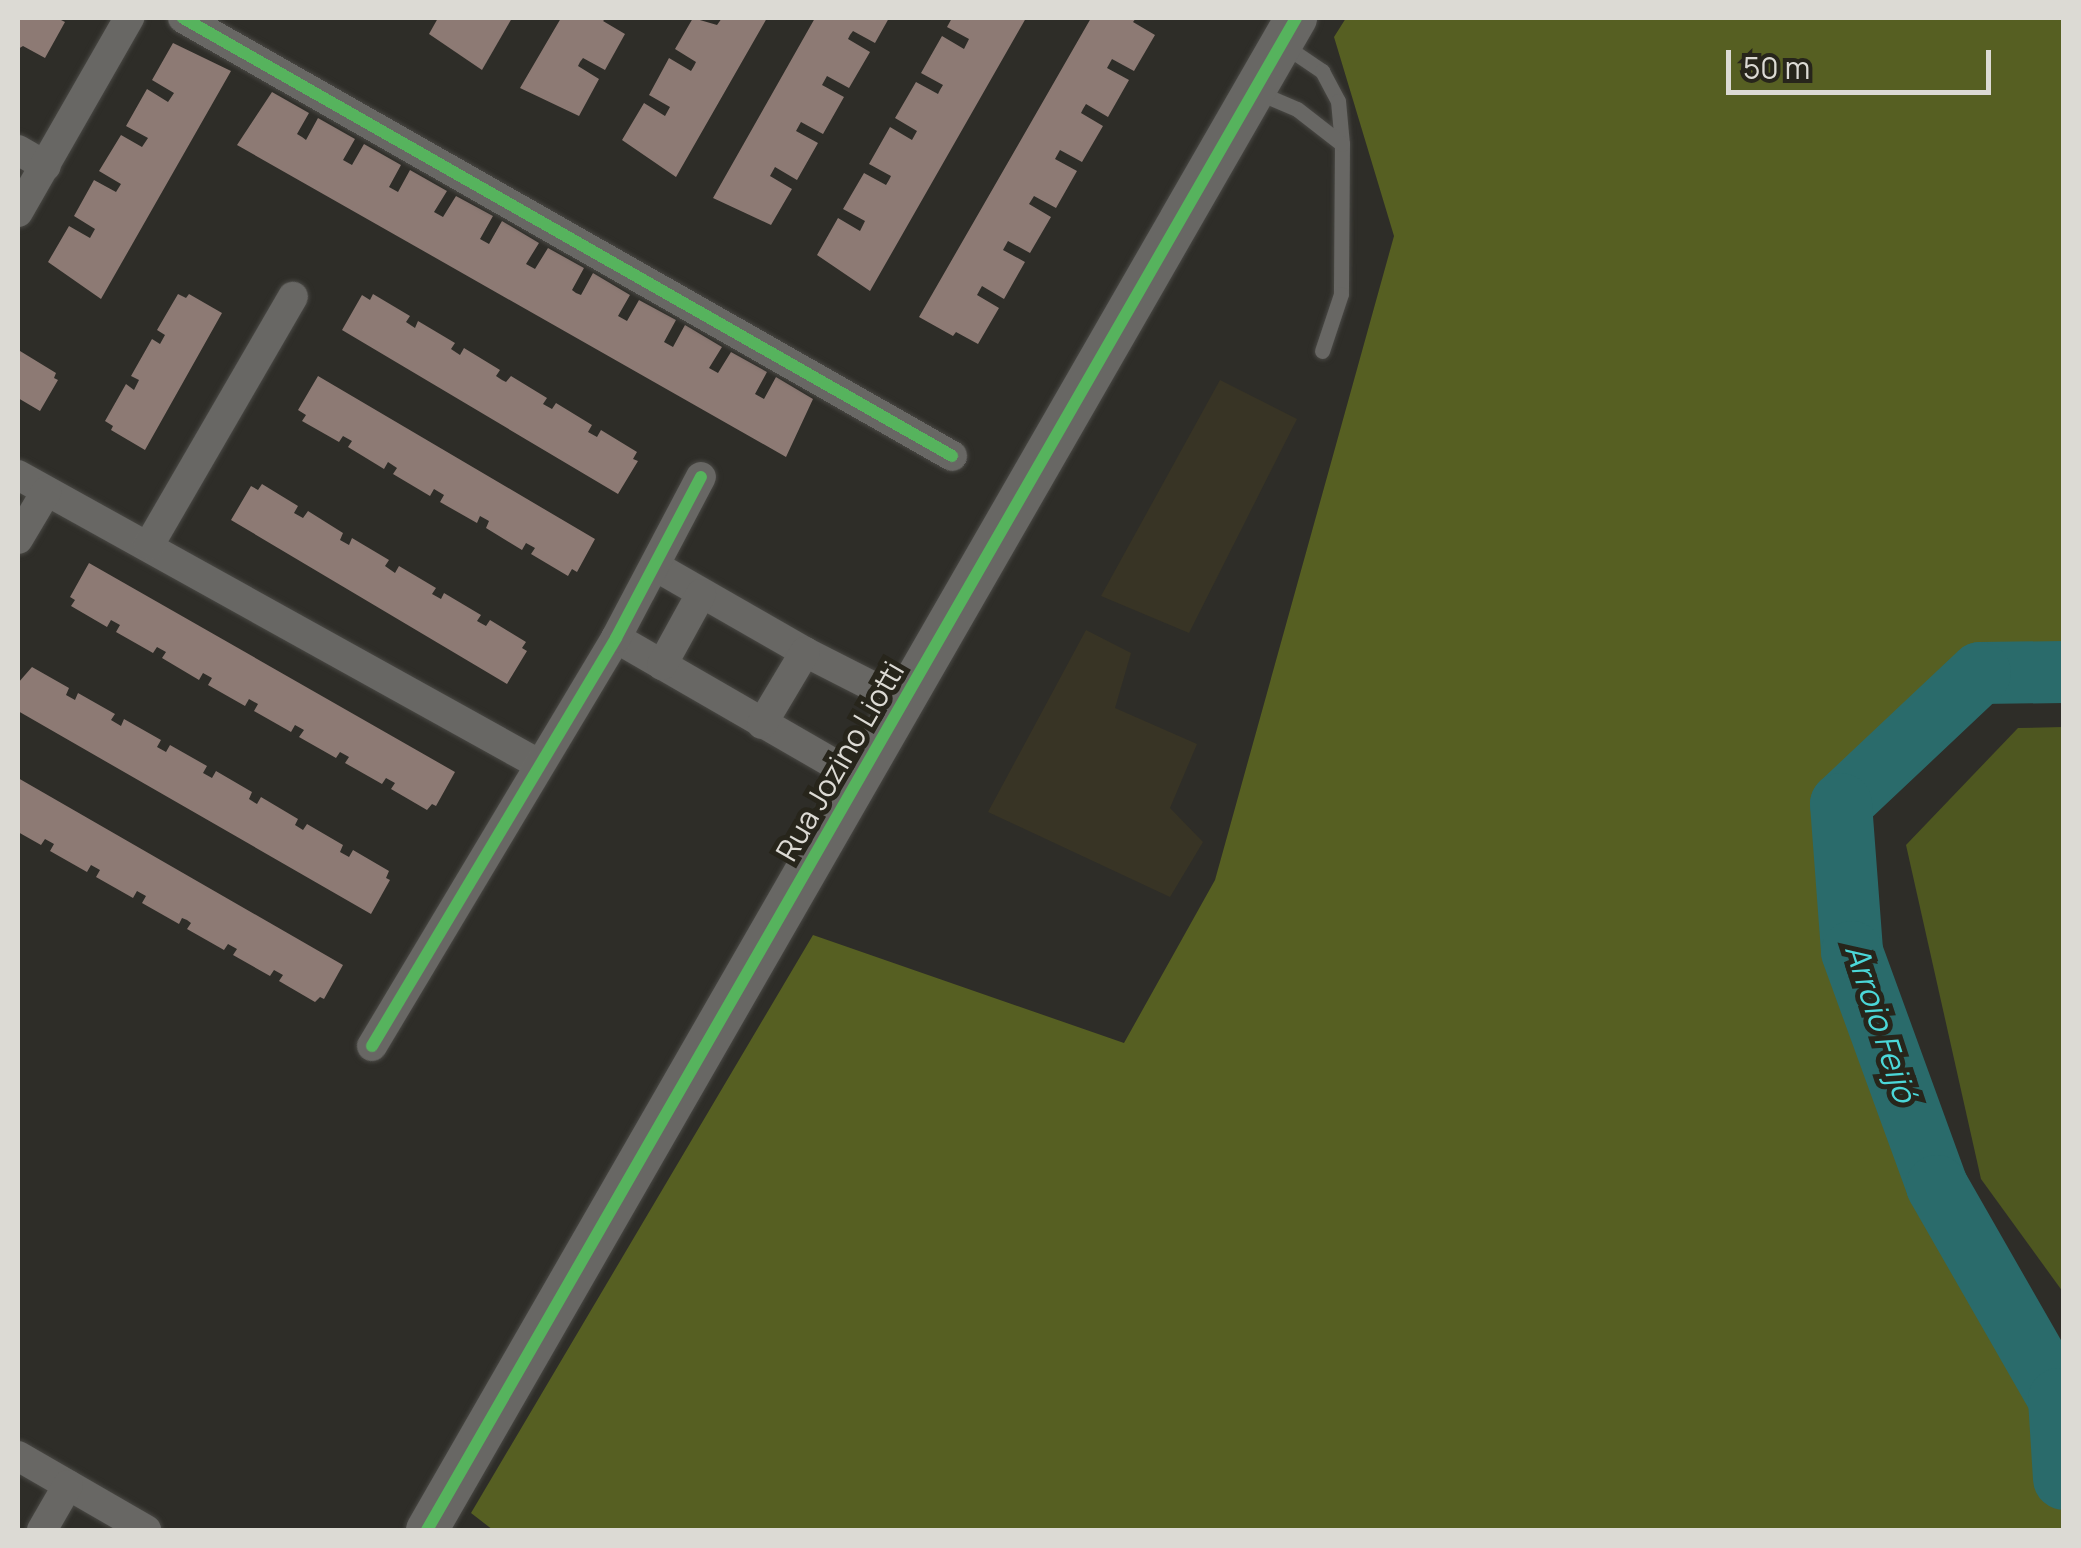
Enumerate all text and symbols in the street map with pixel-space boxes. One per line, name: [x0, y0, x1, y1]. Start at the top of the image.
scale bar: [1731, 30, 1996, 92]
text: 50 m: [1743, 47, 1810, 88]
street label: Rua Jozino Liotti: [768, 655, 912, 867]
water label: Arroio Feijó: [1837, 939, 1925, 1107]

